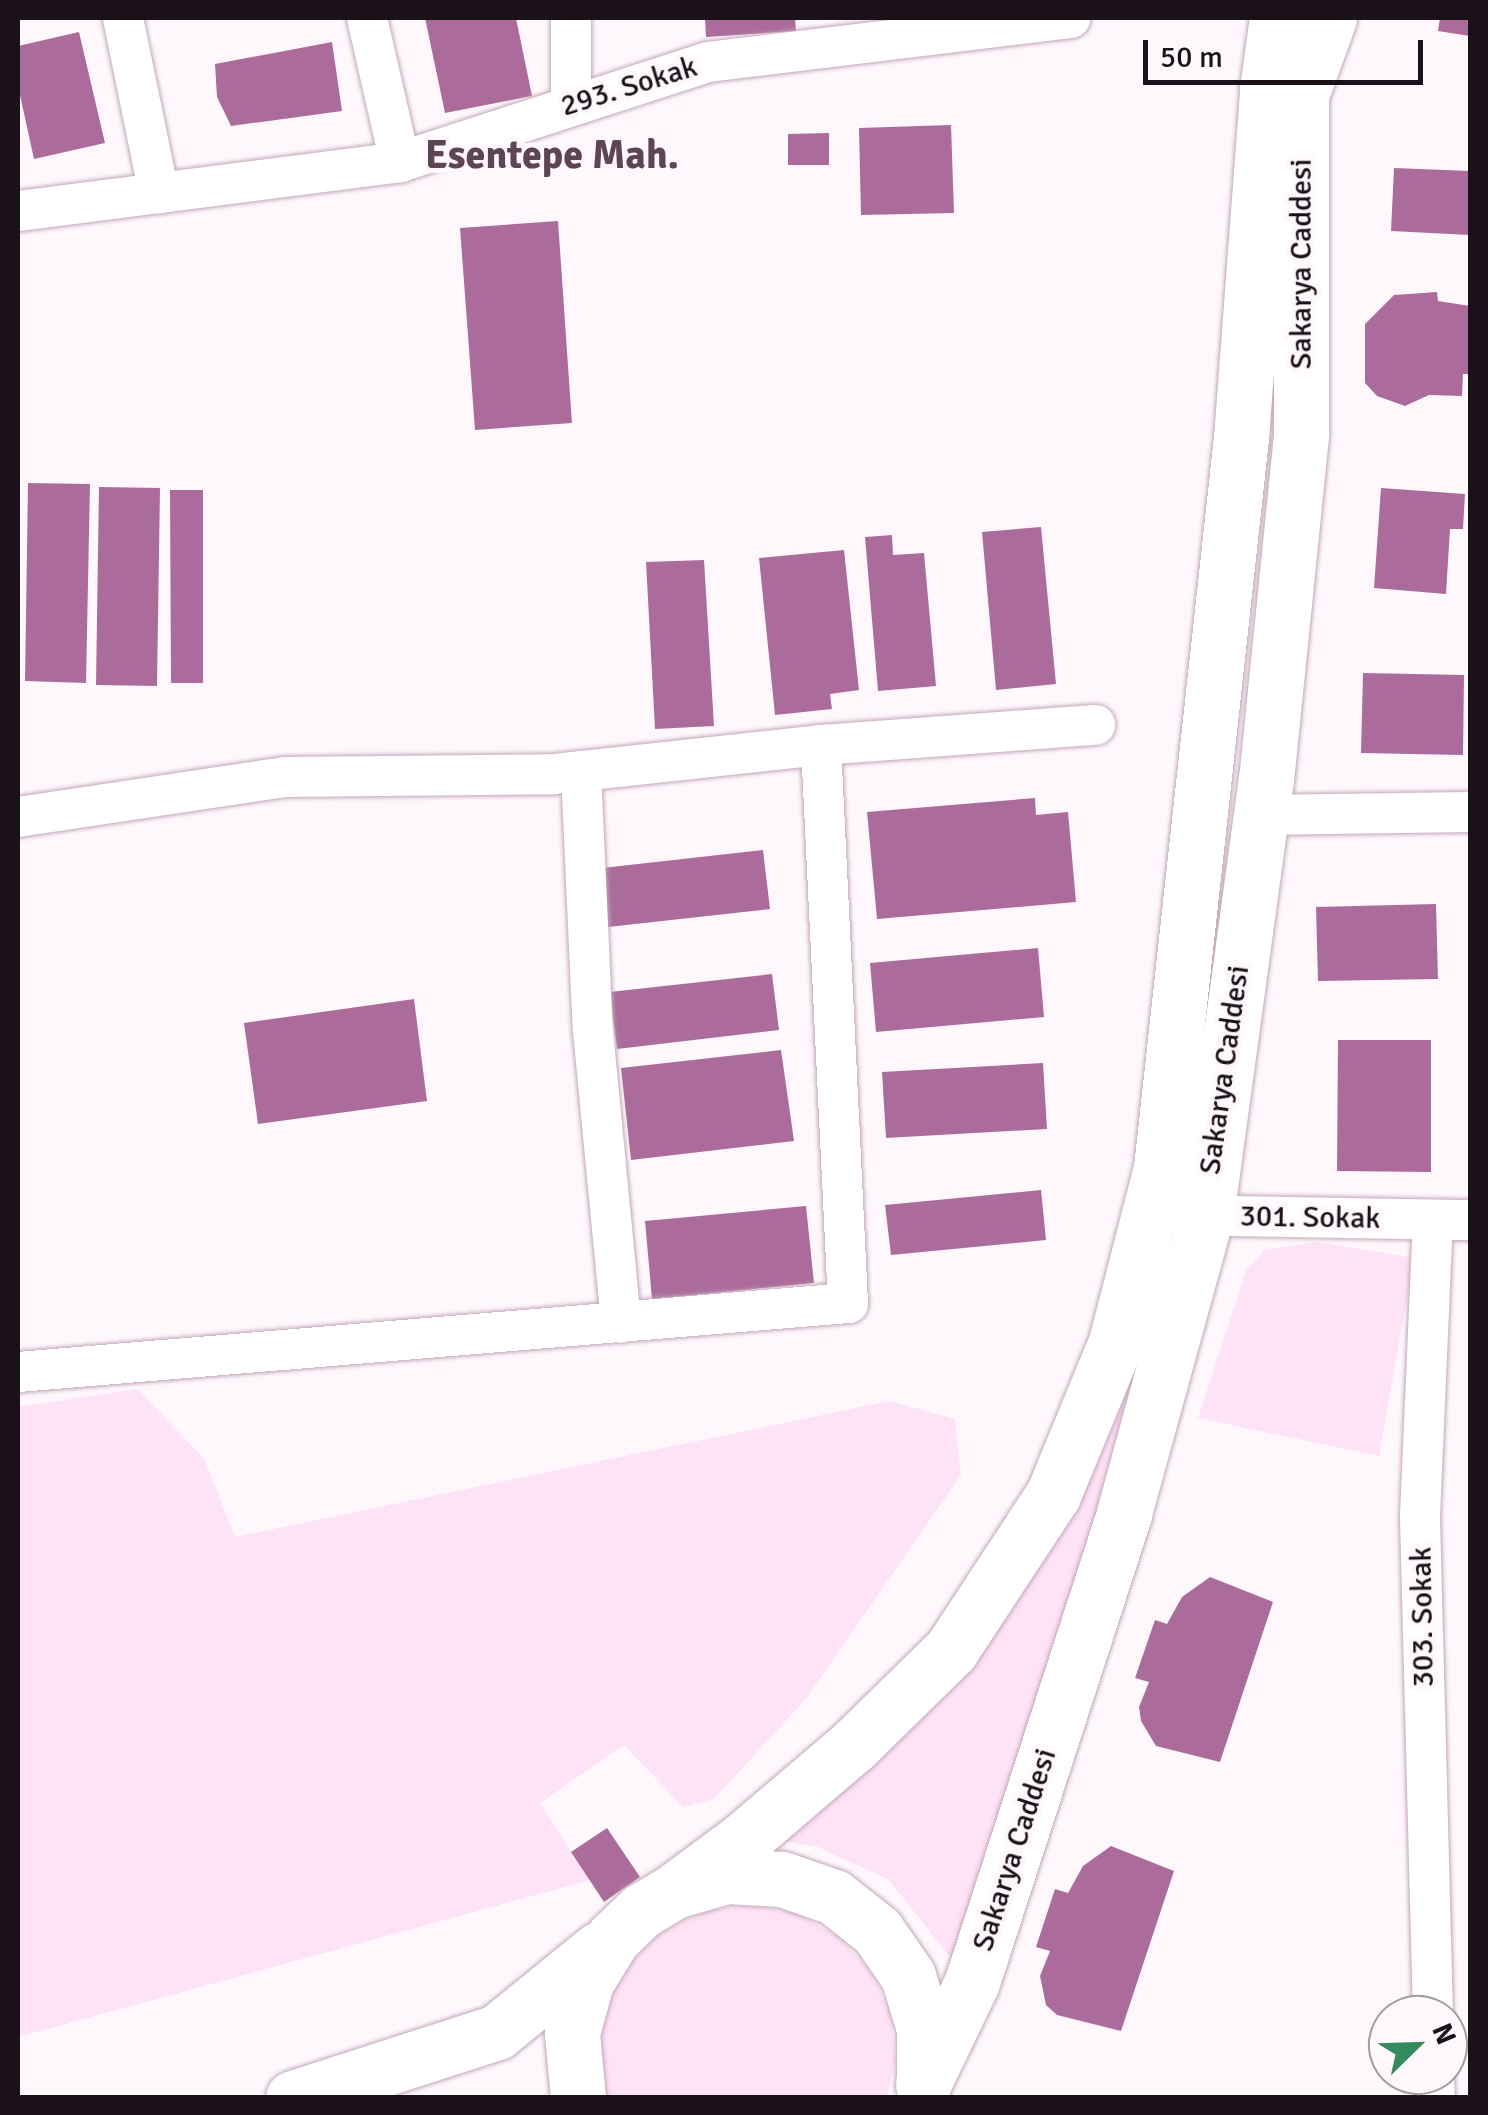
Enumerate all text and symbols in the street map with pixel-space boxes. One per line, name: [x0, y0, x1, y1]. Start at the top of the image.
scale bar: [1148, 20, 1428, 82]
text: 50 m: [1160, 39, 1223, 76]
street label: 293. Sokak: [556, 49, 702, 125]
district label: Esentepe Mah.: [425, 131, 679, 179]
street label: Sakarya Caddesi: [1284, 159, 1320, 369]
street label: Sakarya Caddesi: [1193, 963, 1257, 1177]
street label: 301. Sokak: [1239, 1199, 1381, 1237]
street label: 303. Sokak: [1404, 1546, 1442, 1688]
street label: Sakarya Caddesi: [965, 1744, 1065, 1956]
north arrow: [1368, 1995, 1468, 2095]
text: N: [1424, 2018, 1463, 2050]

